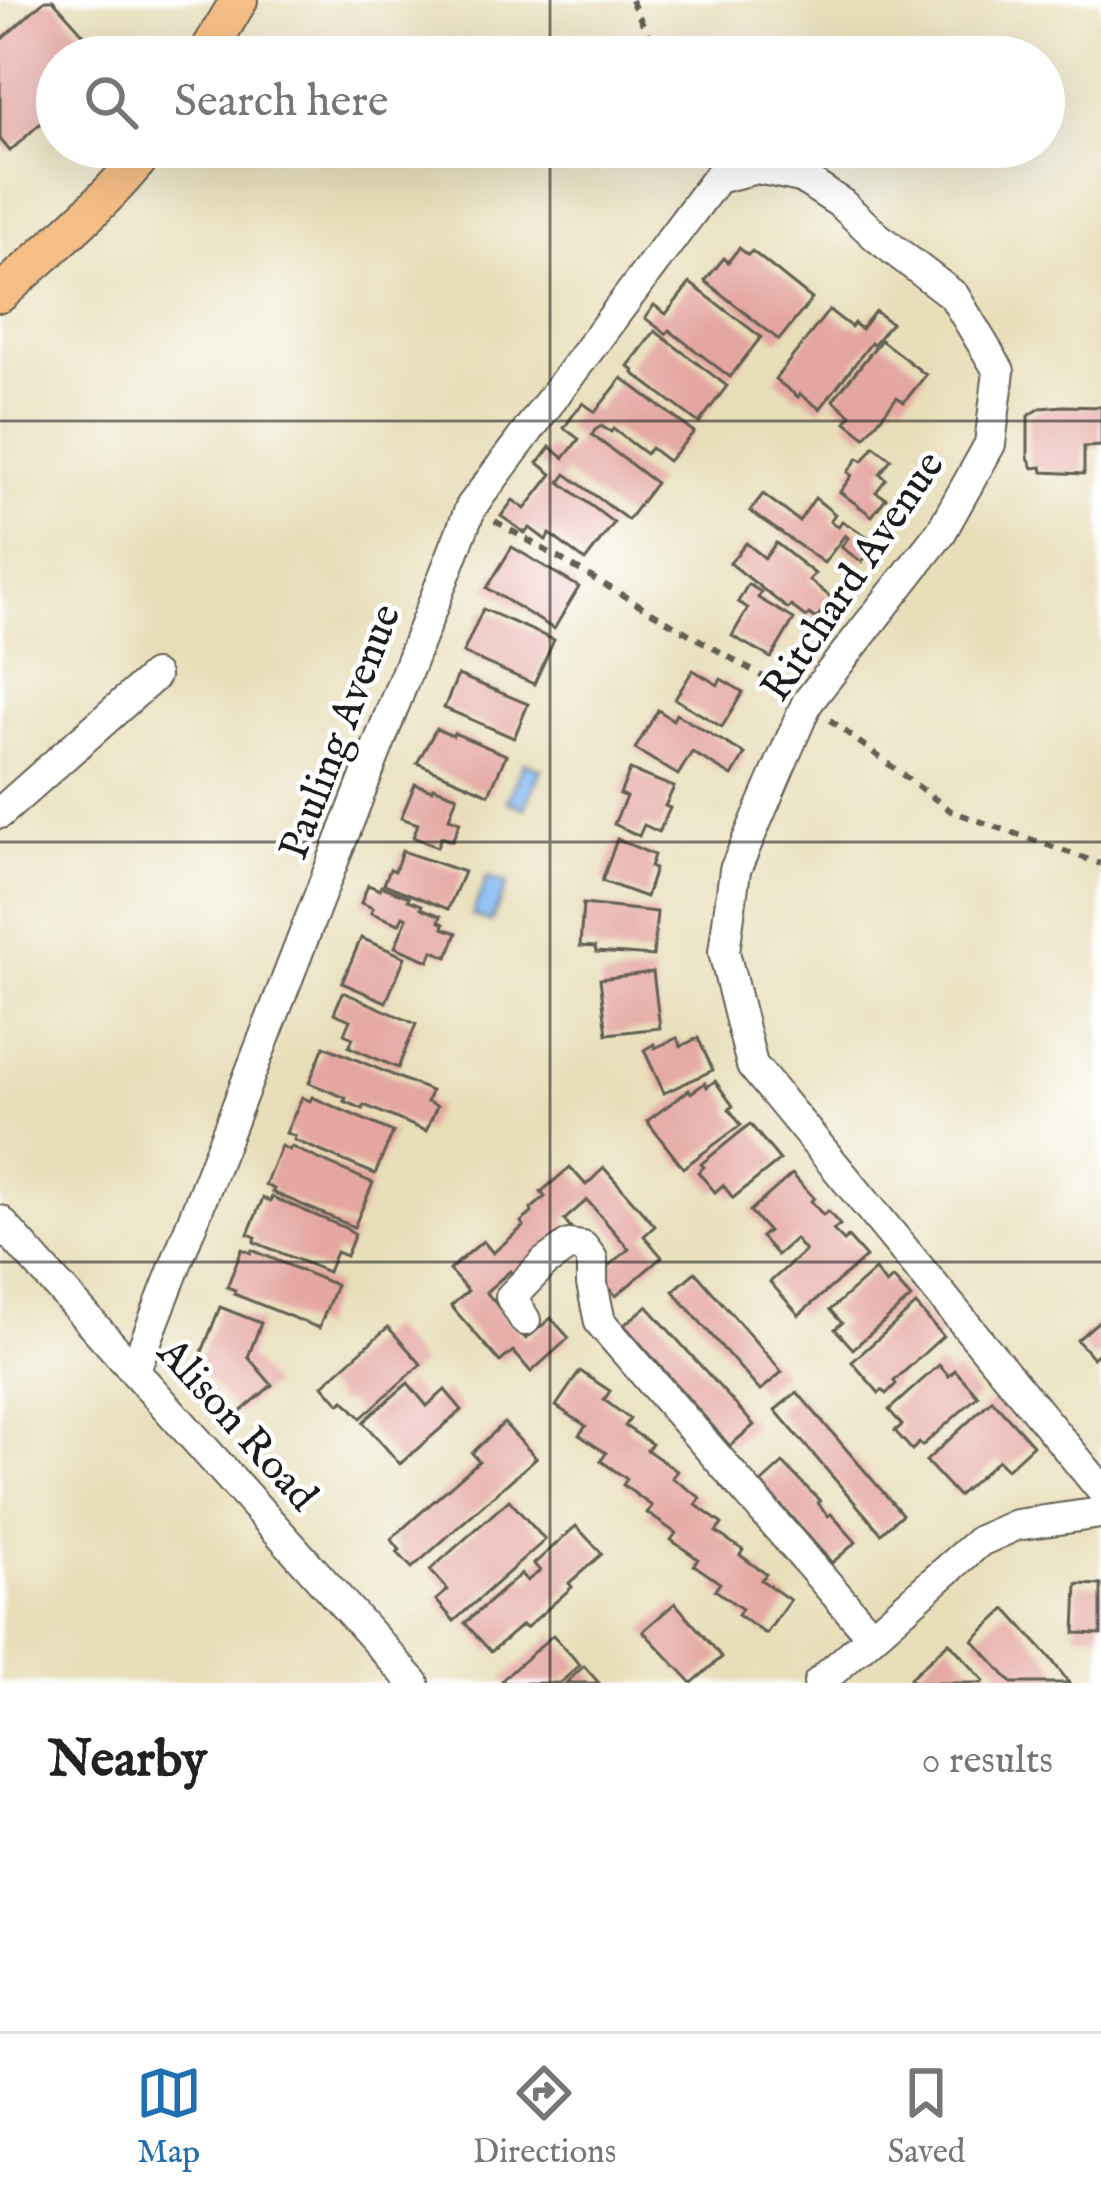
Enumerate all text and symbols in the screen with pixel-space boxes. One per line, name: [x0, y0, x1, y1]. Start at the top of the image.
search box: [36, 36, 1065, 168]
icon: search: [78, 69, 144, 135]
text: Search here: [174, 74, 388, 131]
street label: Ritchard Avenue: [751, 441, 957, 712]
street label: Pauling Avenue: [268, 597, 414, 867]
street label: Alison Road: [144, 1327, 328, 1523]
text: Nearby: [48, 1729, 207, 1794]
text: 0 results: [921, 1737, 1053, 1786]
tab: Map: [136, 2060, 202, 2174]
tab: Directions: [473, 2060, 616, 2174]
tab: Saved: [887, 2060, 965, 2174]

